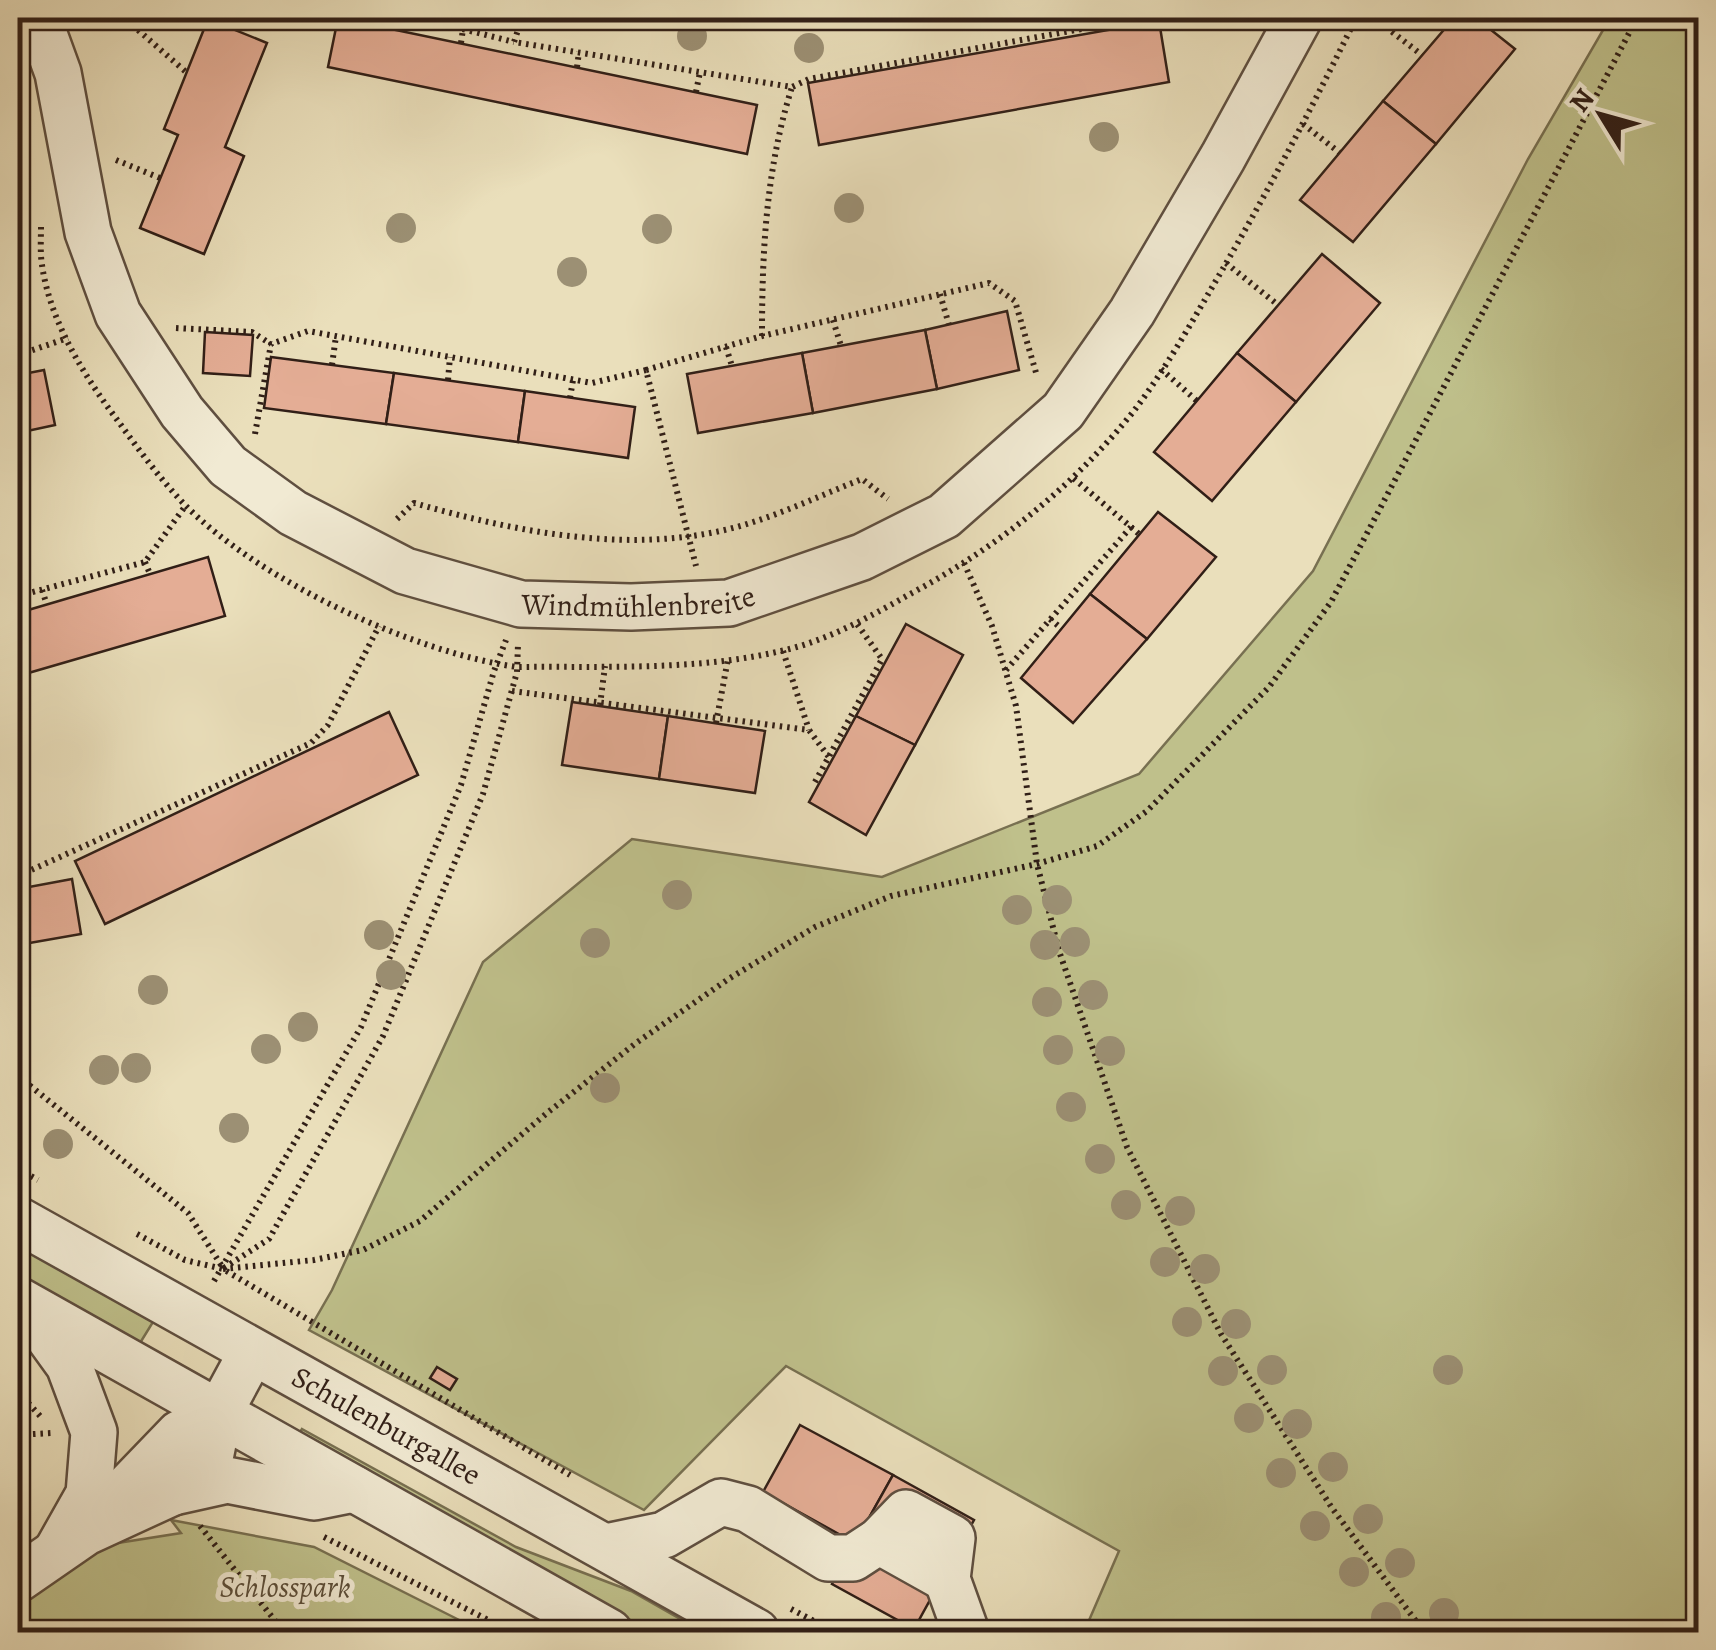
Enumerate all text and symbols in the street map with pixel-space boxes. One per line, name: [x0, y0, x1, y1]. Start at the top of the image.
north arrow: [1551, 65, 1651, 165]
text: N: [1561, 81, 1603, 120]
street label: Windmühlenbreite: [520, 575, 760, 627]
street label: Schulenburgallee: [285, 1357, 488, 1495]
park label: Schlosspark: [219, 1567, 351, 1607]

